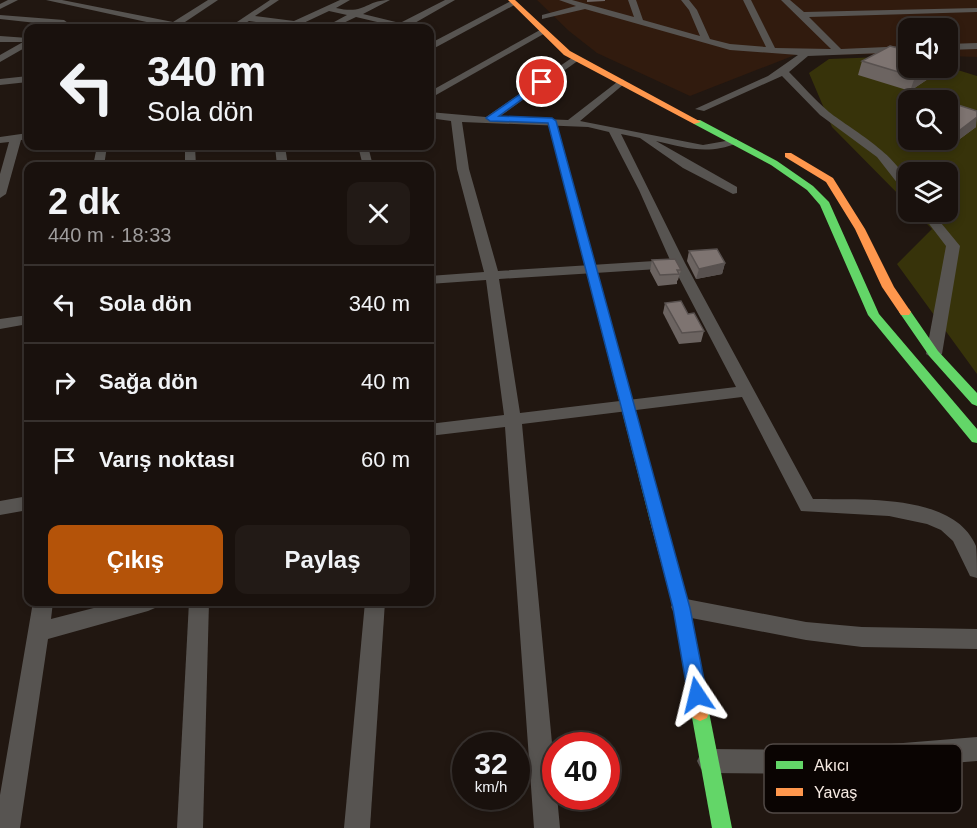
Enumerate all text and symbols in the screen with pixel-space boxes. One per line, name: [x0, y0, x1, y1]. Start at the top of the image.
map controls: [898, 18, 958, 222]
button: sound: [898, 18, 958, 78]
icon: left: [48, 48, 126, 126]
text: 340 m: [147, 48, 266, 95]
pin: [516, 56, 567, 107]
icon: arrive: [525, 65, 558, 98]
button: search: [898, 90, 958, 150]
text: Sola dön: [147, 97, 254, 127]
button: layers: [898, 162, 958, 222]
text: 2 dk: [48, 181, 120, 222]
button: close: [347, 182, 410, 245]
text: 440 m · 18:33: [48, 224, 171, 246]
icon: left: [48, 288, 81, 321]
text: Sola dön: [99, 291, 192, 316]
text: 340 m: [349, 291, 410, 316]
icon: right: [48, 366, 81, 399]
text: Sağa dön: [99, 369, 198, 394]
text: 40 m: [361, 369, 410, 394]
icon: arrive: [48, 444, 81, 477]
text: Varış noktası: [99, 447, 235, 472]
text: 60 m: [361, 447, 410, 472]
button: Çıkış: [48, 525, 223, 594]
button: Paylaş: [235, 525, 410, 594]
position arrow: [665, 663, 729, 727]
speed limit sign: 40: [542, 732, 620, 810]
legend: [764, 744, 962, 813]
text: 32: [474, 747, 508, 780]
text: Akıcı: [814, 757, 850, 774]
text: km/h: [475, 778, 507, 795]
text: Yavaş: [814, 784, 857, 801]

